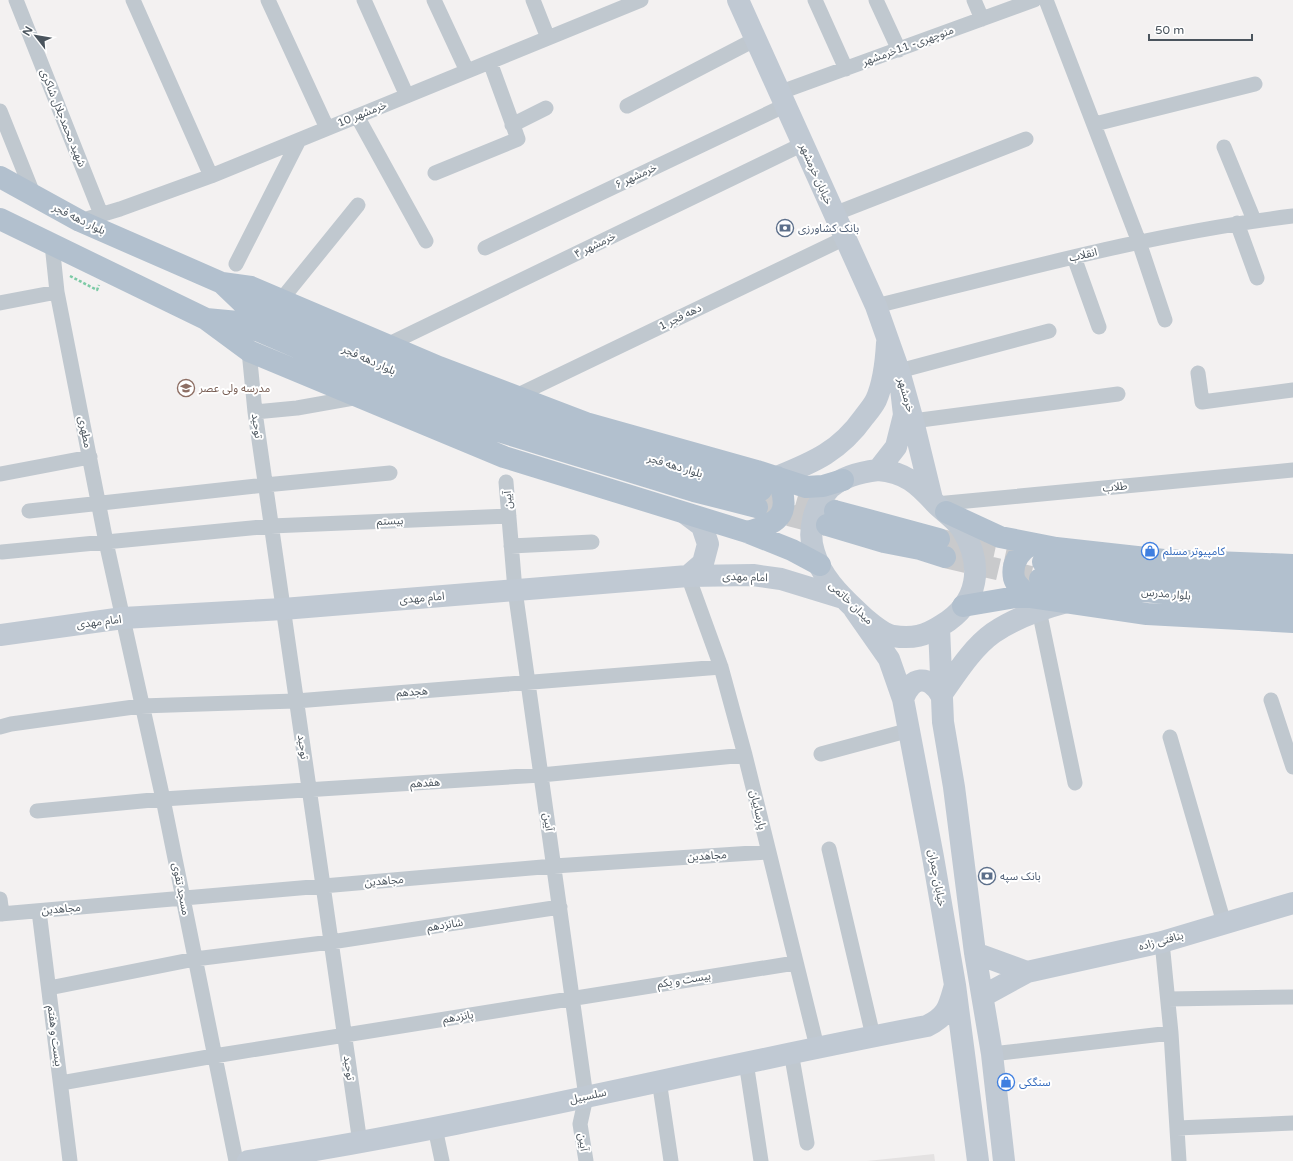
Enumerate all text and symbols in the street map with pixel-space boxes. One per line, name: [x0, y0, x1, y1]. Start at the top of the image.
north arrow: [16, 16, 56, 56]
scale bar: [1149, 16, 1252, 42]
street label: منوچهری- 11خرمشهر: [860, 23, 956, 70]
text: 50 m: [1155, 23, 1184, 37]
text: N: [20, 24, 36, 38]
street label: شهید محمدجلال شاکری: [37, 67, 89, 169]
street label: خرمشهر 10: [335, 98, 389, 130]
street label: خیابان خرمشهر: [796, 140, 836, 207]
street label: خرمشهر ۶: [613, 160, 659, 191]
street label: بلوار دهه فجر: [50, 200, 108, 237]
bank icon: بانک کشاورزی: [775, 218, 795, 238]
place label: بانک کشاورزی: [798, 222, 859, 235]
street label: خرمشهر ۴: [572, 229, 618, 261]
street label: انقلاب: [1068, 245, 1098, 265]
street label: دهه فجر 1: [657, 301, 703, 333]
street label: بلوار دهه فجر: [339, 342, 398, 378]
street label: خرمشهر: [895, 375, 917, 414]
school or university icon: مدرسه ولی عصر: [176, 378, 196, 398]
place label: مدرسه ولی عصر: [198, 382, 270, 395]
street label: توحید: [249, 413, 265, 439]
street label: مطهری: [76, 415, 94, 449]
street label: بلوار دهه فجر: [645, 451, 704, 481]
street label: طلاب: [1102, 479, 1128, 495]
street label: آیین: [501, 490, 515, 509]
street label: بیستم: [376, 514, 404, 530]
shop icon: کامپیوتر مسلم: [1140, 541, 1160, 561]
place label: کامپیوتر مسلم: [1163, 545, 1225, 560]
street label: امام مهدی: [722, 570, 768, 585]
street label: میدان خاتمی: [826, 579, 876, 627]
street label: بلوار مدرس: [1141, 585, 1191, 603]
street label: امام مهدی: [399, 590, 445, 607]
street label: امام مهدی: [76, 613, 122, 632]
street label: هجدهم: [396, 684, 428, 702]
street label: توحید: [295, 734, 311, 760]
street label: هفدهم: [410, 775, 441, 793]
street label: پارساییان: [746, 789, 769, 831]
street label: آیین: [540, 812, 556, 833]
street label: مجاهدین: [687, 848, 727, 864]
street label: خیابان چمران: [925, 849, 948, 908]
street label: مسجد تقوی: [170, 862, 192, 917]
bank icon: بانک سپه: [977, 866, 997, 886]
place label: بانک سپه: [1000, 870, 1041, 884]
street label: مجاهدین: [364, 873, 404, 889]
street label: مجاهدین: [41, 901, 81, 917]
street label: شانزدهم: [426, 916, 465, 936]
street label: بنافتی زاده: [1137, 929, 1185, 953]
street label: بیست و یکم: [656, 969, 712, 993]
street label: بیست و هفتم: [43, 1005, 65, 1067]
street label: پانزدهم: [442, 1008, 475, 1028]
street label: توحید: [341, 1055, 357, 1081]
shop icon: سنگکی: [996, 1072, 1016, 1092]
place label: سنگکی: [1019, 1076, 1051, 1089]
street label: سلسبیل: [568, 1086, 608, 1106]
street label: آیین: [575, 1132, 591, 1153]

